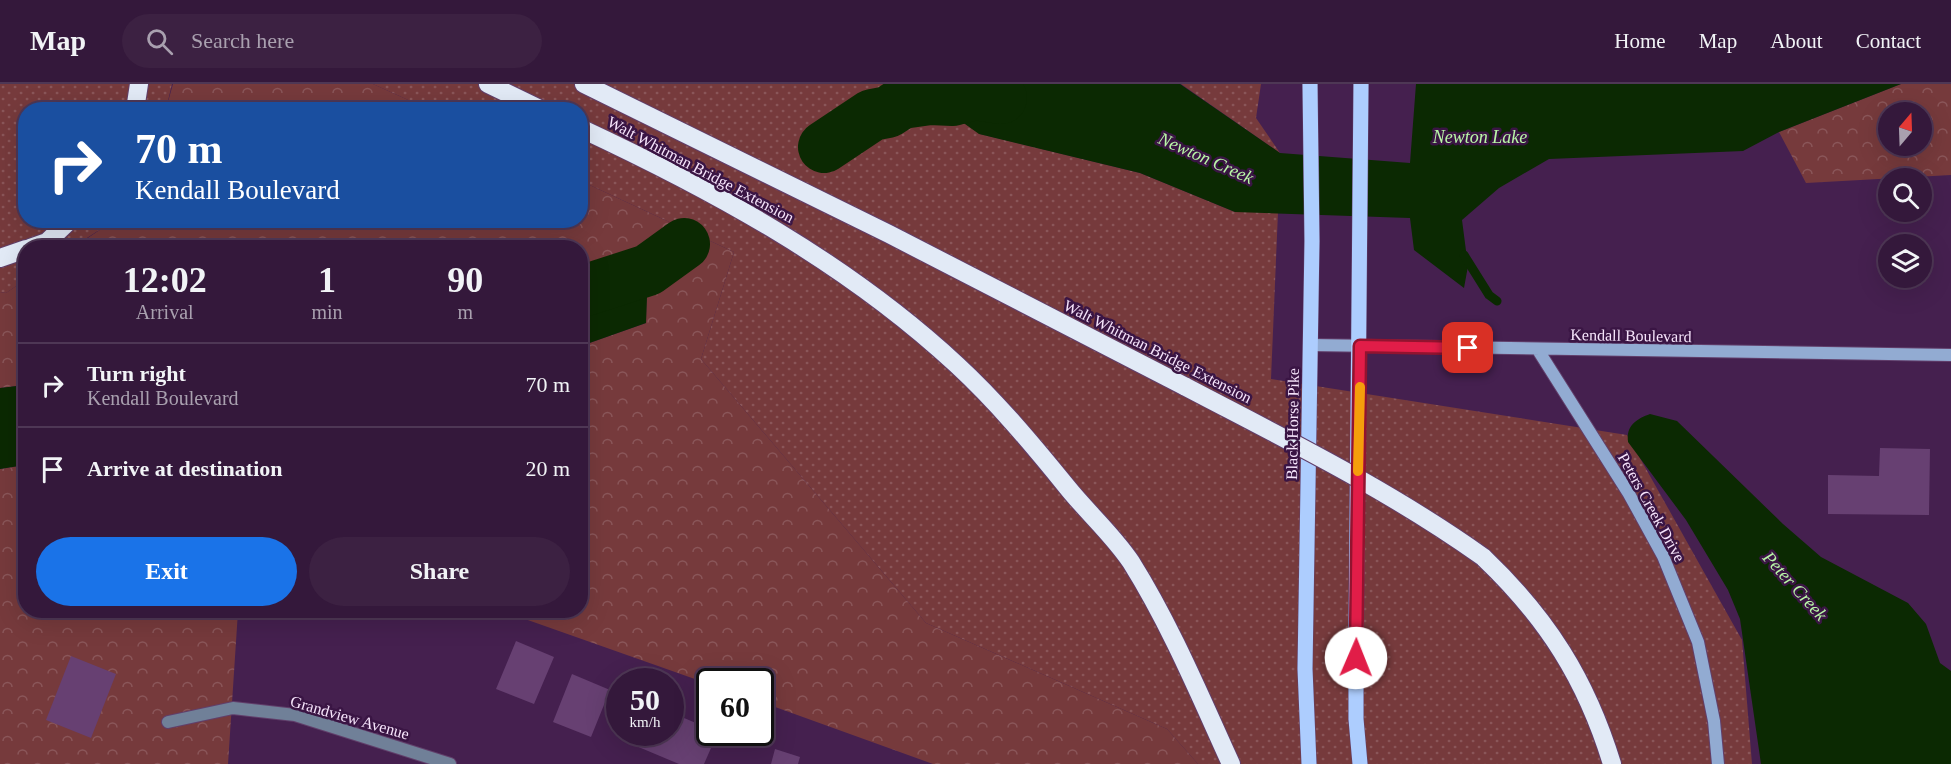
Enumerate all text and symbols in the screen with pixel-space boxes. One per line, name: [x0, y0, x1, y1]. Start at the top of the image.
search box: [122, 14, 542, 68]
text: Map: [30, 25, 86, 56]
icon: search: [143, 25, 176, 58]
text: Search here: [191, 28, 294, 53]
text: Home: [1614, 29, 1666, 53]
text: Map: [1699, 29, 1737, 53]
text: About: [1770, 29, 1823, 53]
text: Contact: [1856, 29, 1921, 53]
north arrow: [1878, 102, 1932, 156]
map controls: [1878, 102, 1932, 288]
street label: Walt Whitman Bridge Extension: [604, 113, 797, 227]
icon: right: [36, 126, 114, 204]
text: 70 m: [135, 126, 223, 172]
water label: Newton Lake: [1432, 127, 1527, 147]
water label: Newton Creek: [1155, 128, 1257, 188]
button: search: [1878, 168, 1932, 222]
text: Kendall Boulevard: [135, 175, 340, 205]
button: layers: [1878, 234, 1932, 288]
text: 12:02: [123, 260, 207, 300]
text: 1: [318, 260, 336, 300]
text: 90: [447, 260, 483, 300]
street label: Walt Whitman Bridge Extension: [1061, 297, 1255, 407]
text: Arrival: [136, 301, 194, 323]
text: min: [311, 301, 343, 323]
text: m: [458, 301, 473, 323]
pin: [1442, 322, 1493, 373]
street label: Kendall Boulevard: [1570, 326, 1692, 345]
icon: arrive: [1451, 331, 1484, 364]
text: Turn right: [87, 361, 186, 386]
street label: Black Horse Pike: [1283, 368, 1302, 480]
icon: right: [36, 369, 69, 402]
text: 70 m: [525, 372, 570, 397]
text: Kendall Boulevard: [87, 387, 239, 409]
street label: Peters Creek Drive: [1615, 450, 1689, 565]
icon: arrive: [36, 453, 69, 486]
text: Arrive at destination: [87, 456, 283, 481]
text: 20 m: [525, 456, 570, 481]
button: Exit: [36, 537, 297, 606]
button: Share: [309, 537, 570, 606]
water label: Peter Creek: [1758, 547, 1832, 625]
position arrow: [1324, 626, 1388, 690]
speed limit sign: 60: [696, 668, 774, 746]
text: 50: [630, 683, 660, 716]
street label: Grandview Avenue: [289, 692, 411, 743]
text: km/h: [630, 714, 660, 730]

